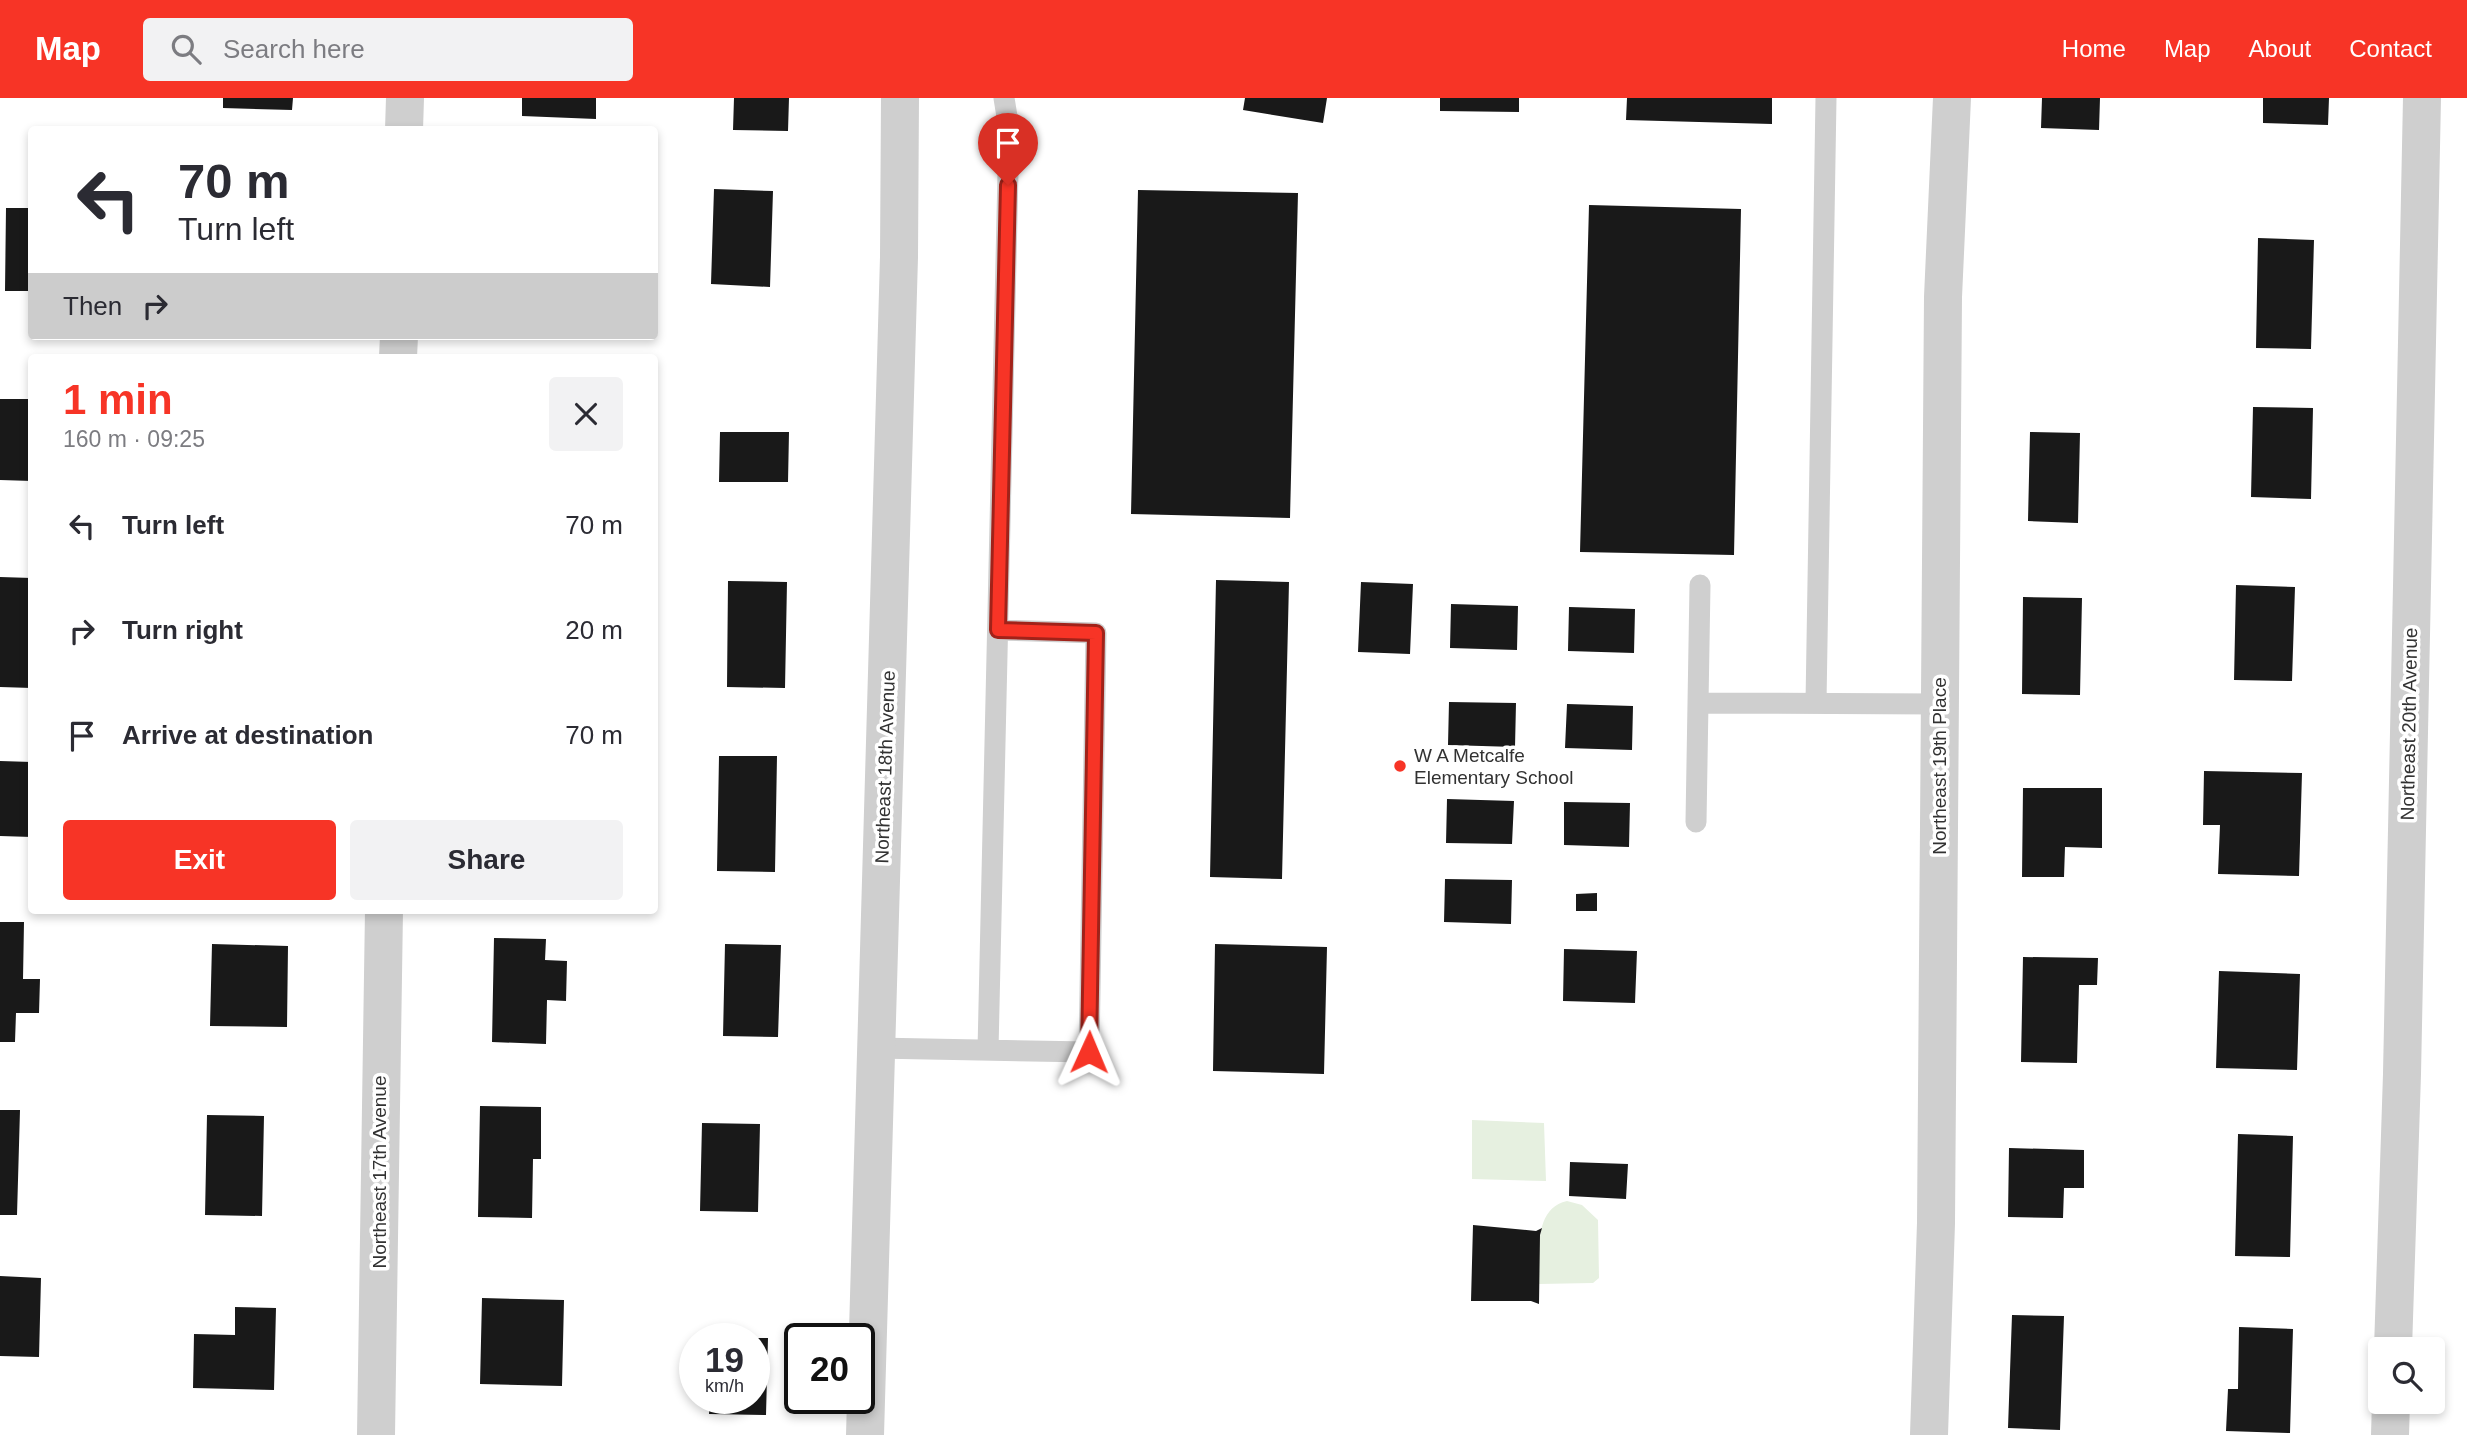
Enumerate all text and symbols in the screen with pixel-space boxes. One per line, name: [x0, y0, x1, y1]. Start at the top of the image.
search box: [143, 18, 633, 81]
text: Map: [35, 30, 101, 67]
icon: search: [167, 30, 205, 68]
text: Search here: [223, 34, 365, 64]
text: Home: [2062, 35, 2126, 62]
text: Map: [2164, 35, 2211, 62]
text: About: [2249, 35, 2311, 62]
text: Contact: [2349, 35, 2432, 62]
pin: [978, 113, 1038, 185]
icon: arrive: [989, 124, 1027, 162]
icon: left: [63, 154, 154, 245]
text: 70 m: [178, 154, 290, 208]
text: Turn left: [178, 211, 294, 247]
icon: right: [136, 287, 174, 325]
text: Then: [63, 291, 122, 321]
text: 1 min: [63, 376, 173, 423]
button: close: [549, 377, 623, 451]
text: 160 m · 09:25: [63, 426, 205, 452]
icon: left: [63, 507, 101, 545]
text: Turn left: [122, 510, 224, 540]
text: 70 m: [565, 510, 623, 540]
icon: right: [63, 612, 101, 650]
text: Turn right: [122, 615, 243, 645]
text: 20 m: [565, 615, 623, 645]
street label: Northeast 20th Avenue: [2397, 627, 2421, 821]
street label: Northeast 18th Avenue: [871, 670, 899, 864]
street label: Northeast 19th Place: [1929, 677, 1950, 855]
icon: arrive: [63, 717, 101, 755]
text: Arrive at destination: [122, 720, 373, 750]
text: 70 m: [565, 720, 623, 750]
place label: W A Metcalfe Elementary School: [1414, 745, 1573, 788]
marker: W A Metcalfe Elementary School: [1392, 758, 1408, 774]
button: Exit: [63, 820, 336, 900]
button: Share: [350, 820, 623, 900]
position arrow: [1052, 1015, 1126, 1089]
street label: Northeast 17th Avenue: [369, 1076, 390, 1268]
speed limit sign: 20: [784, 1323, 875, 1414]
map controls: [2368, 1337, 2445, 1414]
button: search: [2368, 1337, 2445, 1414]
text: 19: [705, 1340, 744, 1379]
text: km/h: [705, 1376, 744, 1396]

